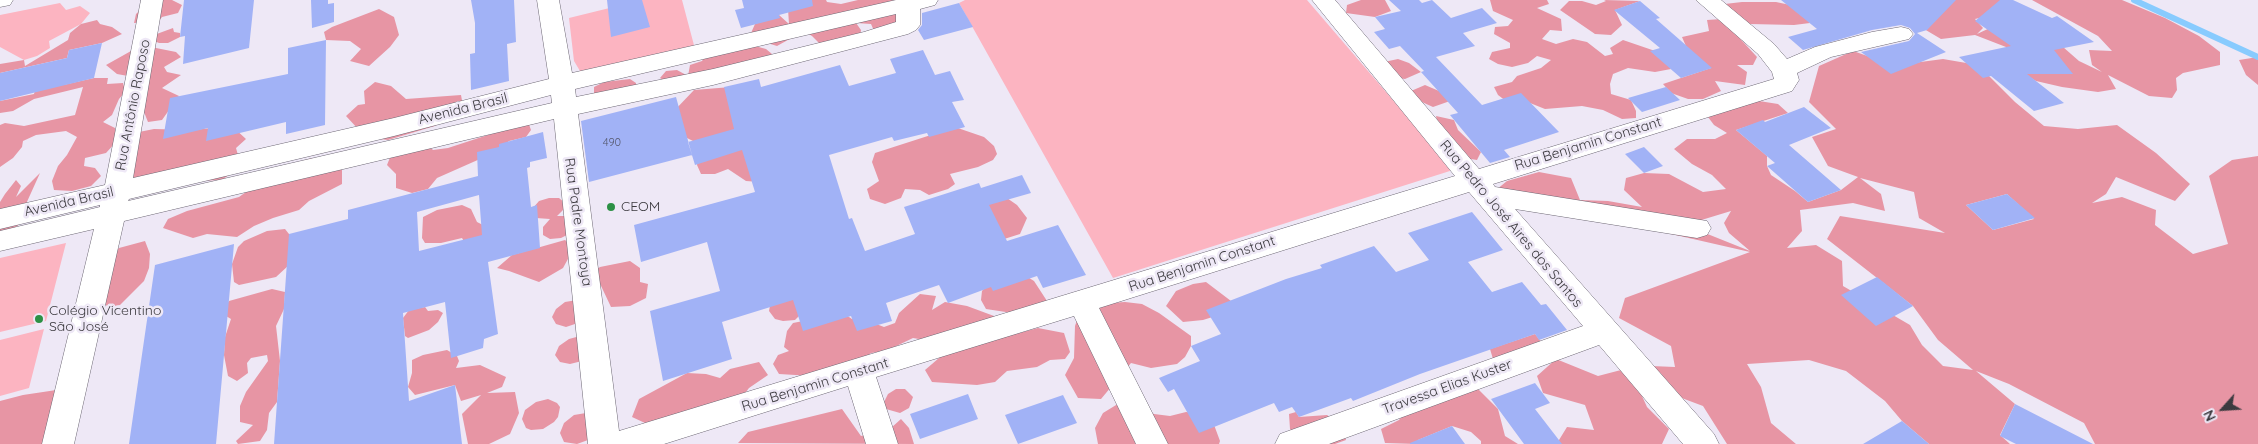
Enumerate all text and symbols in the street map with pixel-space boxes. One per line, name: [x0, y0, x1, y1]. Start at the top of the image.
street label: Rua Antônio Raposo: [112, 38, 154, 172]
street label: Avenida Brasil: [417, 90, 509, 128]
street label: Rua Benjamin Constant: [1512, 114, 1664, 174]
house number: 490: [603, 136, 621, 150]
street label: Rua Pedro José Aires dos Santos: [1436, 137, 1586, 311]
street label: Rua Padre Montoya: [561, 157, 595, 287]
street label: Avenida Brasil: [23, 184, 115, 220]
place label: CEOM: [621, 199, 660, 215]
marker: CEOM: [605, 201, 617, 213]
street label: Rua Benjamin Constant: [1127, 232, 1277, 296]
place label: Colégio Vicentino São José: [49, 303, 161, 336]
marker: Colégio Vicentino São José: [33, 313, 45, 325]
street label: Rua Benjamin Constant: [739, 355, 891, 415]
street label: Travessa Elias Kuster: [1380, 356, 1514, 418]
north arrow: [2198, 384, 2248, 434]
text: N: [2199, 407, 2220, 424]

